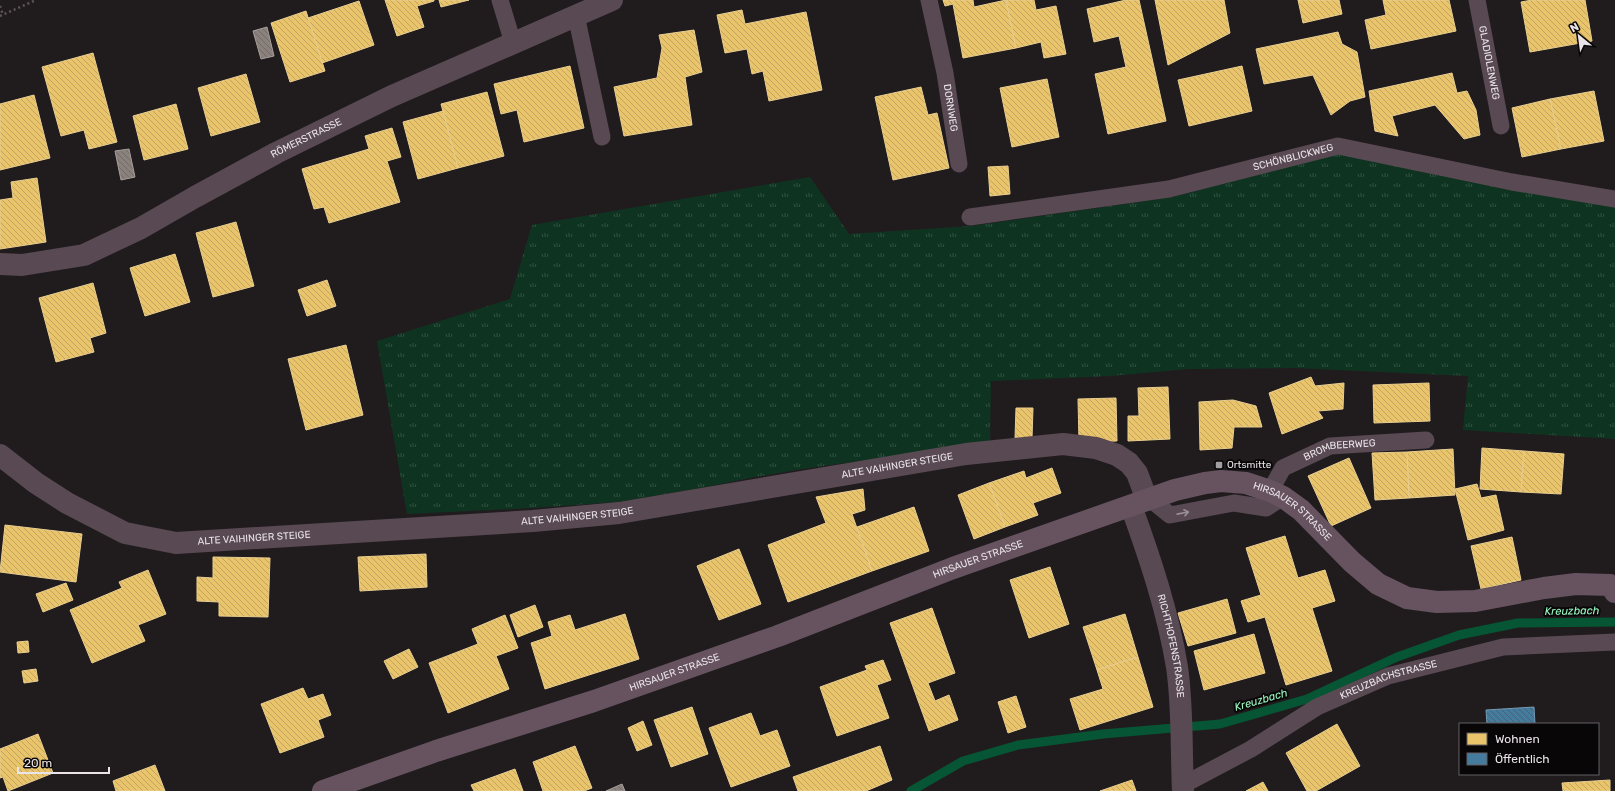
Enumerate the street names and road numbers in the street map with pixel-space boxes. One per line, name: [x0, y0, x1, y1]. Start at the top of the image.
street label: GLADIOLENWEG: [1476, 25, 1502, 101]
street label: DORNWEG: [941, 83, 960, 133]
street label: RÖMERSTRASSE: [269, 116, 344, 161]
street label: SCHÖNBLICKWEG: [1252, 141, 1335, 173]
street label: BROMBEERWEG: [1302, 437, 1376, 463]
street label: ALTE VAIHINGER STEIGE: [840, 450, 954, 481]
street label: HIRSAUER STRASSE: [1251, 480, 1334, 543]
street label: ALTE VAIHINGER STEIGE: [521, 505, 635, 528]
street label: ALTE VAIHINGER STEIGE: [197, 529, 311, 548]
street label: HIRSAUER STRASSE: [931, 538, 1025, 581]
street label: RICHTHOFENSTRASSE: [1155, 593, 1186, 698]
street label: HIRSAUER STRASSE: [628, 651, 721, 694]
street label: KREUZBACHSTRASSE: [1338, 658, 1438, 702]

